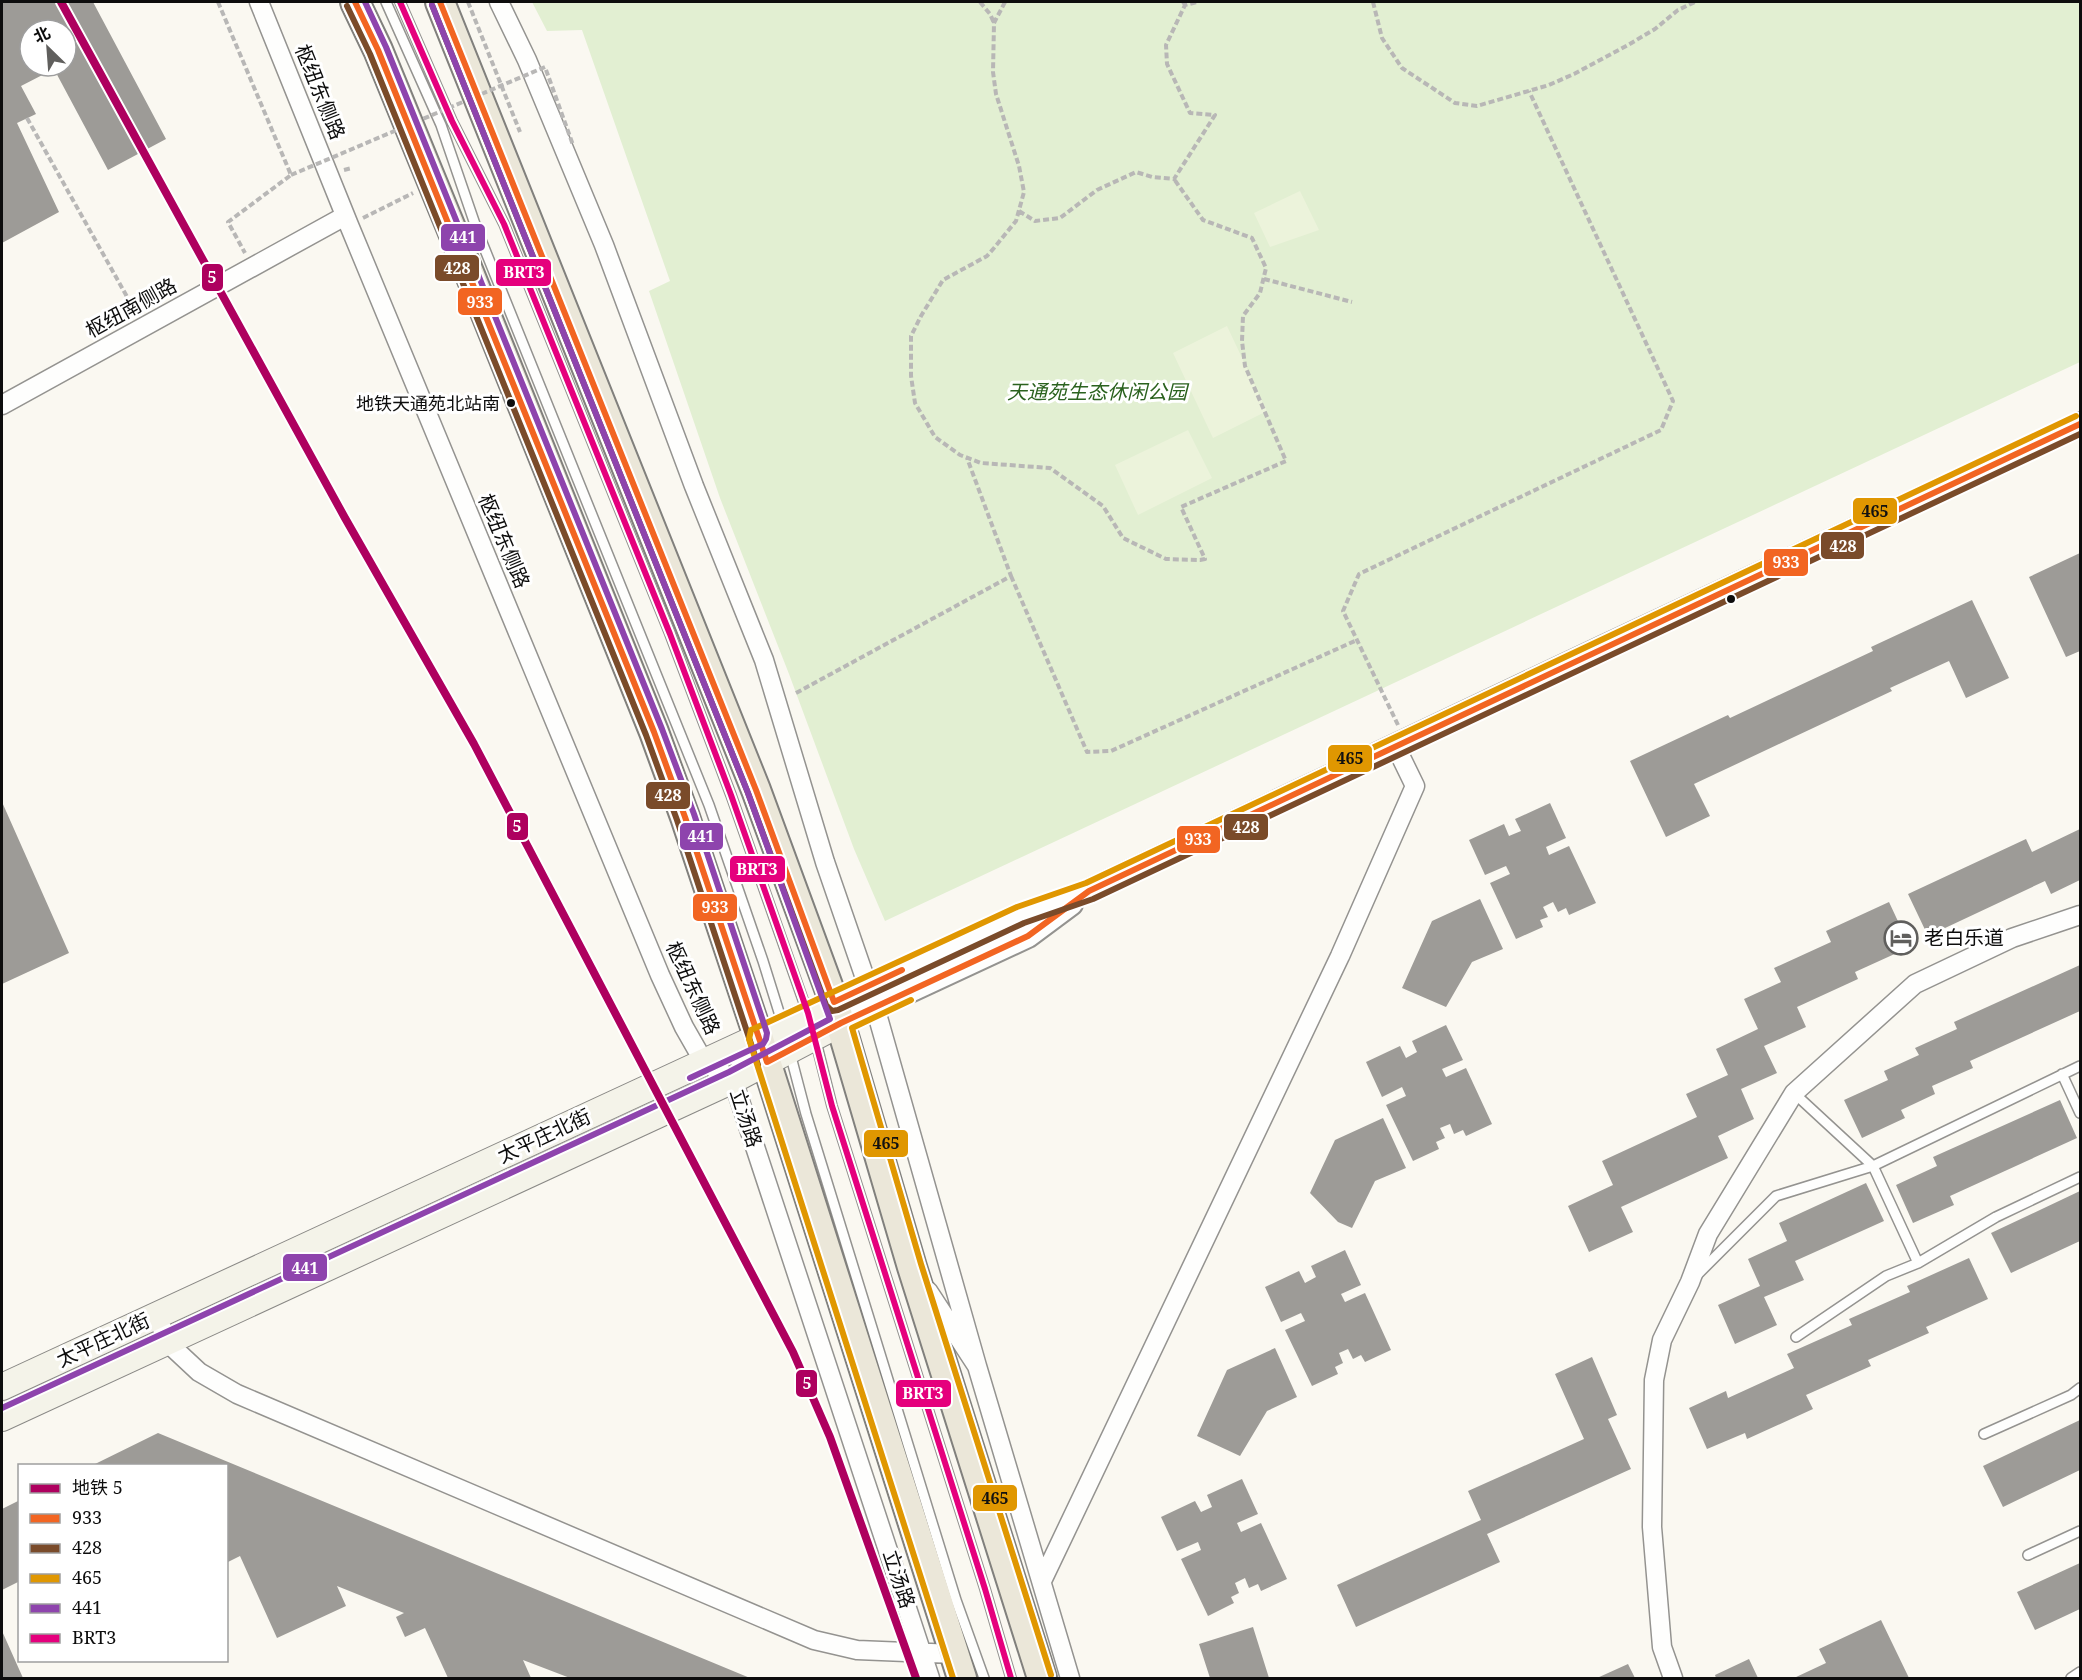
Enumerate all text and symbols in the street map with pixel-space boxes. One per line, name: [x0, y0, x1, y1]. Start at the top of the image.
north arrow: [18, 18, 78, 78]
text: 北: [30, 21, 54, 48]
street label: 枢纽东侧路: [289, 40, 352, 143]
line badge: 441: [440, 223, 486, 252]
text: 441: [449, 226, 477, 248]
line badge: 428: [434, 254, 480, 282]
text: 428: [443, 257, 471, 279]
line badge: BRT3: [495, 258, 552, 287]
text: BRT3: [503, 261, 545, 283]
line badge: 5: [201, 263, 224, 292]
text: 5: [207, 266, 217, 288]
street label: 枢纽南侧路: [80, 272, 181, 344]
line badge: 933: [457, 287, 503, 316]
text: 933: [466, 291, 494, 313]
park label: 天通苑生态休闲公园: [1007, 378, 1190, 405]
place label: 地铁天通苑北站南: [356, 391, 500, 415]
marker: 地铁天通苑北站南: [505, 397, 517, 409]
street label: 枢纽东侧路: [472, 490, 536, 592]
line badge: 465: [1852, 497, 1898, 525]
text: 465: [1861, 500, 1889, 522]
line badge: 428: [1820, 531, 1865, 560]
text: 428: [1829, 535, 1857, 557]
line badge: 933: [1763, 548, 1809, 577]
text: 933: [1772, 551, 1800, 573]
unlabelled marker: [1725, 593, 1737, 605]
line badge: 465: [1327, 744, 1373, 773]
text: 465: [1336, 747, 1364, 769]
line badge: 428: [645, 781, 691, 810]
text: 428: [654, 784, 682, 806]
line badge: 5: [506, 812, 529, 841]
line badge: 428: [1223, 813, 1269, 841]
text: 5: [512, 815, 522, 837]
text: 428: [1232, 816, 1260, 838]
line badge: 441: [679, 822, 724, 851]
text: 441: [687, 825, 715, 847]
line badge: 933: [1176, 825, 1221, 854]
text: 933: [1184, 828, 1212, 850]
line badge: BRT3: [729, 855, 786, 883]
text: BRT3: [736, 858, 778, 880]
line badge: 933: [692, 893, 738, 922]
text: 933: [701, 896, 729, 918]
hotel icon: 老白乐道: [1883, 920, 1919, 956]
place label: 老白乐道: [1924, 924, 2004, 951]
street label: 枢纽东侧路: [660, 937, 727, 1039]
street label: 立汤路: [724, 1085, 769, 1151]
street label: 太平庄北街: [493, 1102, 595, 1169]
line badge: 465: [863, 1129, 909, 1158]
text: 465: [872, 1132, 900, 1154]
line badge: 441: [282, 1253, 328, 1282]
text: 441: [291, 1257, 319, 1279]
street label: 太平庄北街: [52, 1306, 154, 1373]
line badge: 5: [795, 1369, 818, 1398]
text: 5: [802, 1372, 812, 1394]
line badge: BRT3: [895, 1379, 952, 1408]
text: BRT3: [902, 1382, 944, 1404]
legend: [18, 1464, 228, 1662]
text: 地铁 5: [72, 1475, 123, 1499]
line badge: 465: [972, 1484, 1018, 1512]
text: 465: [981, 1487, 1009, 1509]
text: 933: [72, 1505, 102, 1529]
text: 428: [72, 1535, 102, 1559]
street label: 立汤路: [877, 1546, 922, 1612]
text: 465: [72, 1565, 102, 1589]
text: 441: [72, 1595, 102, 1619]
text: BRT3: [72, 1625, 116, 1649]

